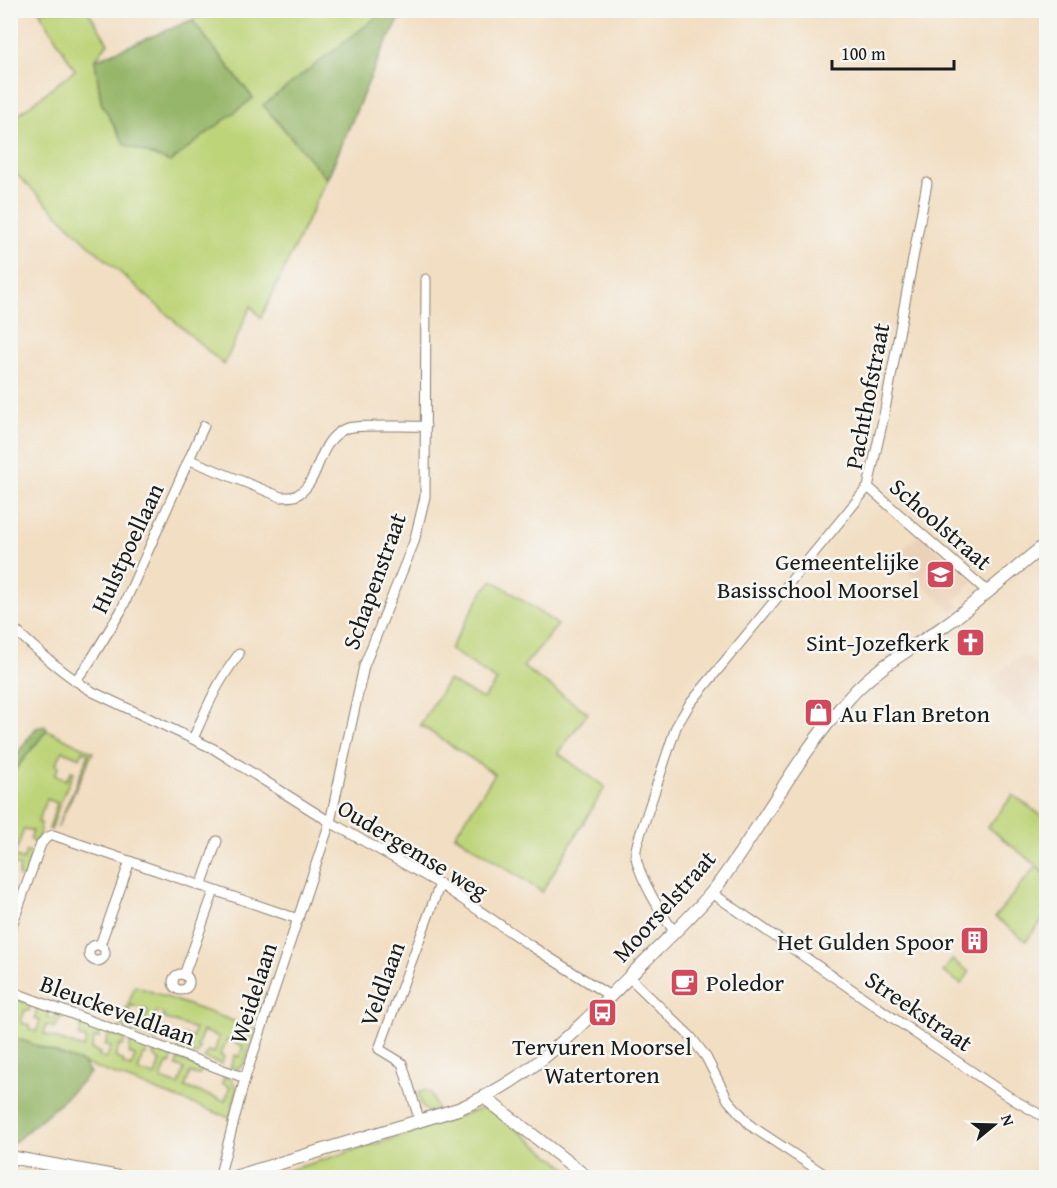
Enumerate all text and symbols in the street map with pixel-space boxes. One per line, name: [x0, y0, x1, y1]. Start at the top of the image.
scale bar: [832, 33, 954, 71]
text: 100 m: [841, 40, 886, 67]
street label: Pachthofstraat: [836, 319, 898, 472]
street label: Schoolstraat: [882, 470, 1000, 579]
street label: Hulstpoellaan: [82, 477, 173, 619]
street label: Schapenstraat: [333, 507, 415, 654]
place label: Gemeentelijke Basisschool Moorsel: [717, 544, 919, 607]
school or university icon: Gemeentelijke Basisschool Moorsel: [924, 559, 956, 591]
place label: Sint-Jozefkerk: [806, 625, 950, 660]
church icon: Sint-Jozefkerk: [954, 626, 986, 658]
place label: Au Flan Breton: [840, 696, 990, 731]
shop icon: Au Flan Breton: [803, 697, 835, 729]
street label: Oudergemse weg: [331, 790, 495, 908]
street label: Moorselstraat: [604, 842, 724, 970]
place label: Het Gulden Spoor: [777, 924, 954, 959]
building icon: Het Gulden Spoor: [959, 925, 991, 957]
street label: Veldlaan: [351, 936, 414, 1031]
street label: Weidelaan: [220, 937, 286, 1048]
street label: Streekstraat: [858, 962, 980, 1060]
place label: Poledor: [706, 965, 784, 1000]
street label: Bleuckeveldlaan: [35, 966, 201, 1054]
cafe icon: Poledor: [669, 966, 701, 998]
bus stop icon: Tervuren Moorsel Watertoren: [586, 997, 618, 1029]
place label: Tervuren Moorsel Watertoren: [512, 1029, 692, 1092]
north arrow: [964, 1095, 1024, 1155]
text: N: [995, 1111, 1021, 1129]

